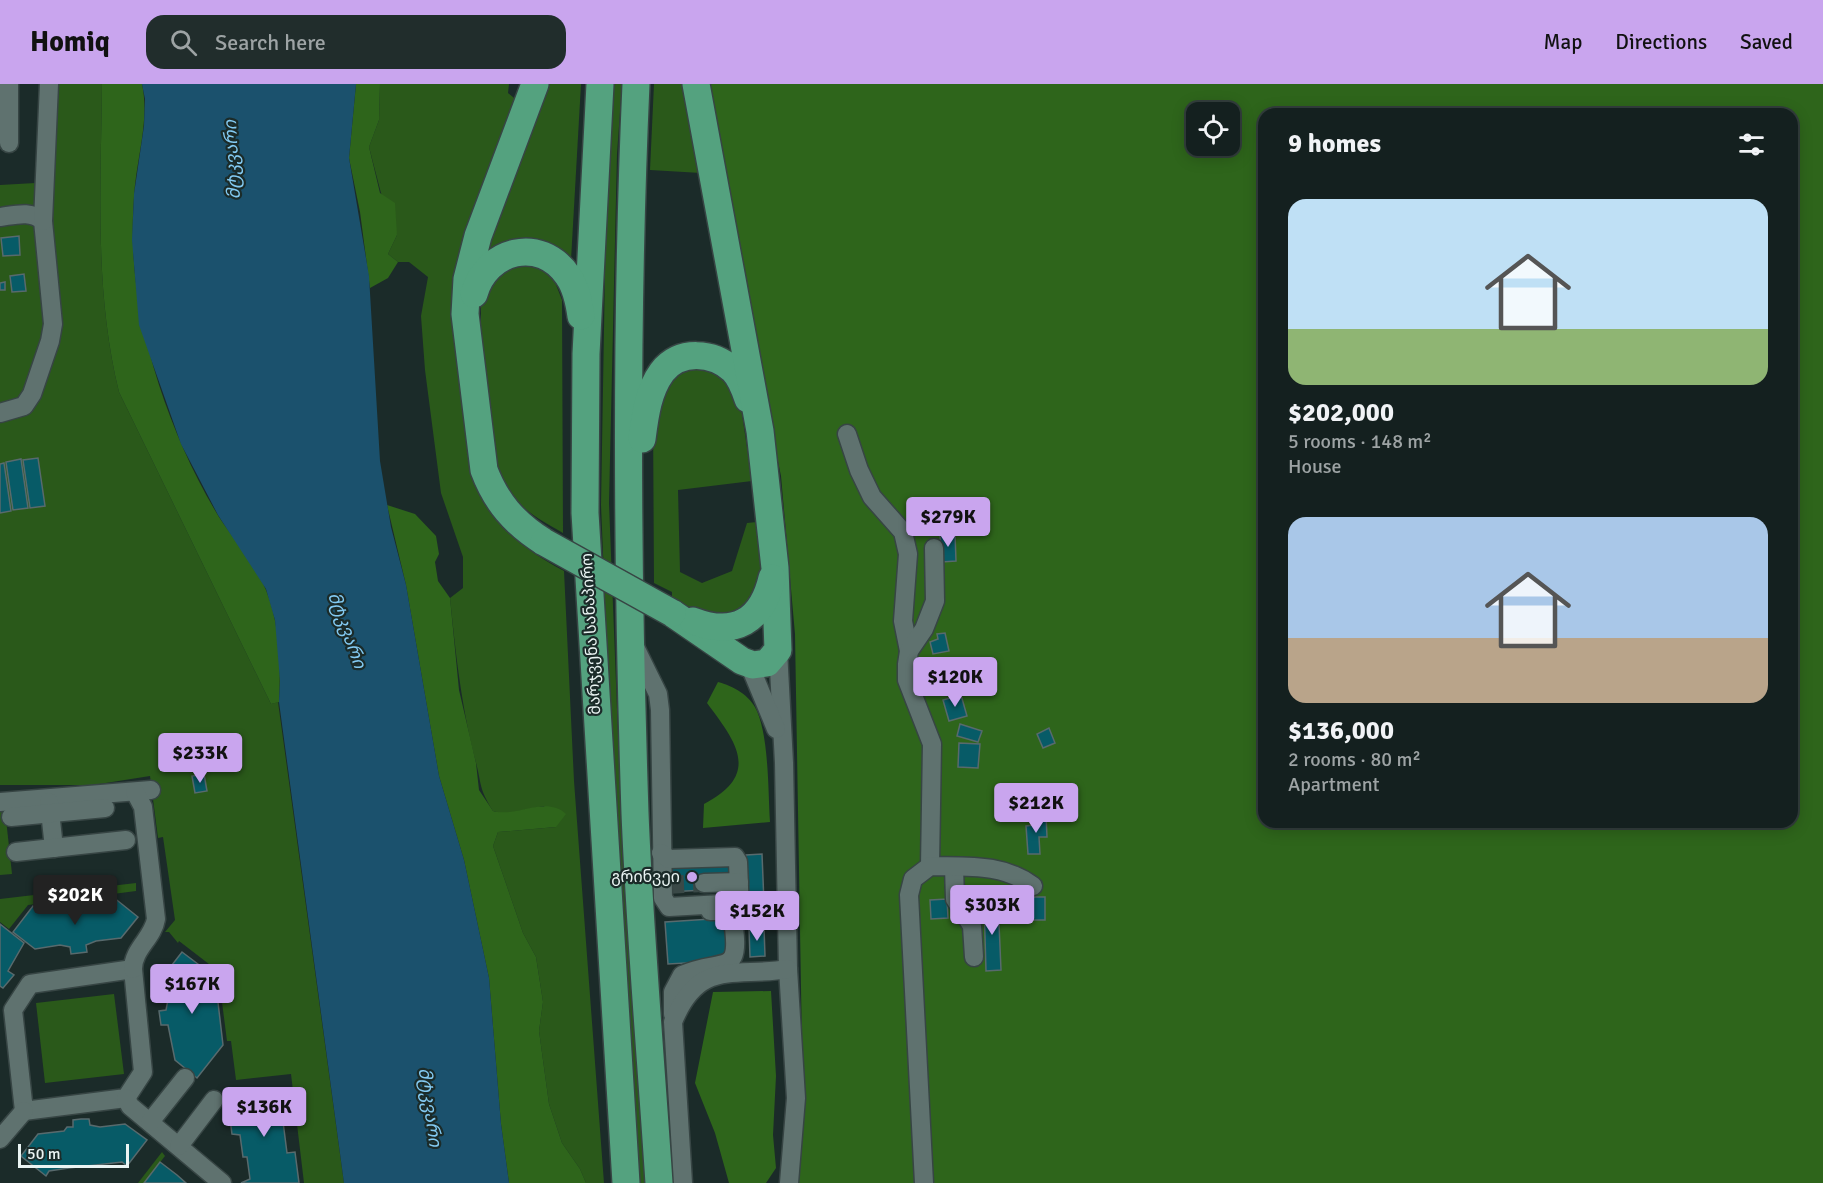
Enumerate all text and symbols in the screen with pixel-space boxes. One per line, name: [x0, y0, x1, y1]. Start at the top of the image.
search box: [146, 15, 566, 69]
text: Homiq: [30, 25, 110, 59]
icon: search: [167, 26, 200, 59]
text: Search here: [215, 29, 326, 56]
text: Map: [1544, 29, 1582, 55]
text: Directions: [1615, 29, 1707, 55]
text: Saved: [1740, 29, 1793, 55]
map controls: [1186, 102, 1240, 156]
button: locate: [1186, 102, 1240, 156]
water label: მტკვარი: [219, 119, 245, 200]
text: 9 homes: [1288, 128, 1381, 160]
icon: filters: [1735, 128, 1768, 161]
icon: home: [1474, 238, 1582, 346]
text: $202,000: [1288, 397, 1394, 429]
text: 5 rooms · 148 m²: [1288, 429, 1432, 454]
text: House: [1288, 454, 1342, 479]
pin: $279K: [906, 497, 990, 548]
text: $279K: [920, 504, 976, 529]
street label: მარჯვენა სანაპირო: [577, 553, 605, 715]
icon: home: [1474, 556, 1582, 664]
water label: მტკვარი: [323, 589, 371, 672]
pin: $120K: [913, 657, 997, 708]
text: $120K: [927, 664, 983, 689]
text: $136,000: [1288, 715, 1394, 747]
pin: $233K: [158, 733, 242, 784]
text: $233K: [172, 740, 228, 765]
text: 2 rooms · 80 m²: [1288, 747, 1421, 772]
text: Apartment: [1288, 772, 1380, 797]
pin: $212K: [994, 783, 1078, 834]
text: $212K: [1008, 790, 1064, 815]
place label: გრინვეი: [611, 867, 680, 887]
marker: გრინვეი: [685, 870, 699, 884]
pin: $202K: [33, 875, 117, 926]
text: $202K: [47, 882, 103, 907]
pin: $303K: [950, 885, 1034, 936]
pin: $152K: [715, 891, 799, 942]
text: $303K: [964, 892, 1020, 917]
text: $152K: [729, 898, 785, 923]
pin: $167K: [150, 964, 234, 1015]
text: $167K: [164, 971, 220, 996]
water label: მტკვარი: [414, 1066, 447, 1149]
pin: $136K: [222, 1087, 306, 1138]
text: $136K: [236, 1094, 292, 1119]
scale bar: [18, 1141, 129, 1168]
text: 50 m: [27, 1144, 61, 1164]

